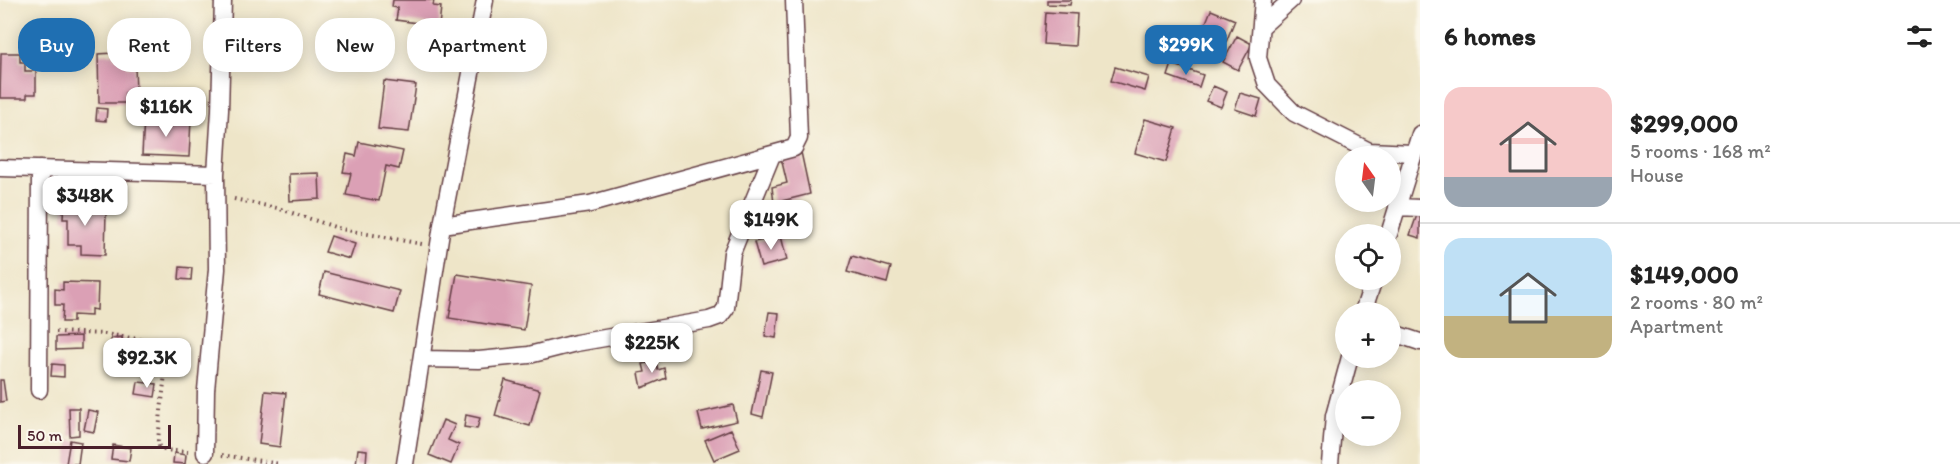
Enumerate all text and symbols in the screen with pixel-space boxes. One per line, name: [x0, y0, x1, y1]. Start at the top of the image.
chip: Buy: [18, 18, 95, 72]
chip: Rent: [107, 18, 191, 72]
chip: Filters: [203, 18, 303, 72]
chip: New: [315, 18, 395, 72]
chip: Apartment: [407, 18, 547, 72]
text: 6 homes: [1444, 20, 1536, 52]
icon: filters: [1903, 20, 1936, 53]
pin: $299K: [1144, 25, 1228, 76]
text: $299K: [1159, 32, 1213, 56]
pin: $116K: [124, 87, 208, 138]
text: $116K: [140, 94, 192, 118]
text: $299,000: [1630, 107, 1738, 139]
icon: home: [1492, 111, 1564, 183]
text: 5 rooms · 168 m²: [1630, 139, 1771, 163]
north arrow: [1335, 146, 1401, 212]
map controls: [1335, 146, 1401, 446]
text: House: [1630, 163, 1684, 187]
pin: $348K: [43, 176, 127, 227]
text: $348K: [57, 183, 113, 207]
pin: $149K: [729, 200, 813, 251]
text: $149K: [744, 207, 798, 231]
button: locate: [1335, 224, 1401, 290]
text: $149,000: [1630, 258, 1739, 290]
icon: home: [1492, 262, 1564, 334]
text: 2 rooms · 80 m²: [1630, 290, 1763, 314]
button: +: [1335, 302, 1401, 368]
text: Apartment: [1630, 314, 1723, 338]
pin: $225K: [610, 323, 694, 374]
text: $225K: [625, 330, 679, 354]
pin: $92.3K: [98, 338, 196, 389]
text: $92.3K: [117, 345, 177, 369]
button: −: [1335, 380, 1401, 446]
scale bar: [18, 422, 171, 450]
text: 50 m: [27, 426, 62, 445]

